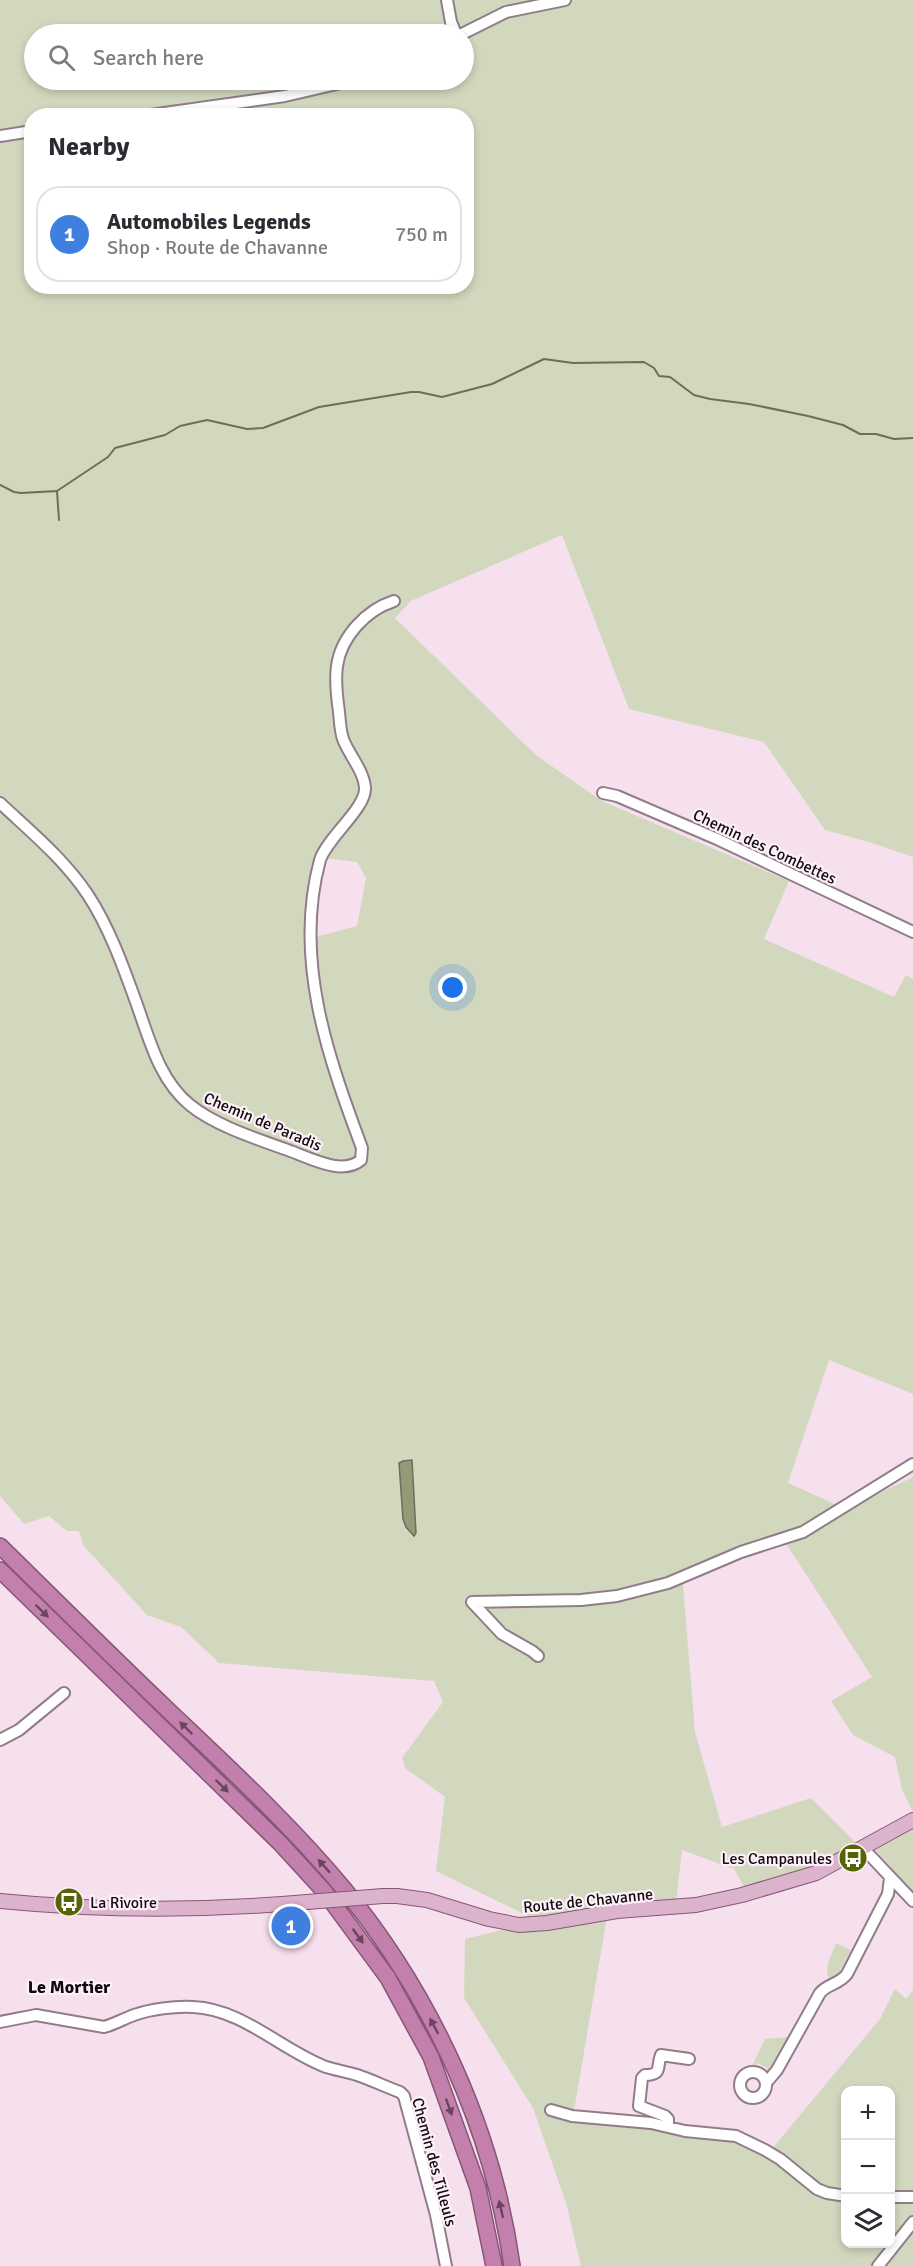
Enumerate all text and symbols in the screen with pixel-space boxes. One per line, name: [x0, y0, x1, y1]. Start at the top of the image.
search box: [24, 24, 474, 90]
icon: search: [45, 41, 78, 74]
text: Search here: [93, 44, 204, 71]
text: Nearby: [48, 131, 129, 163]
text: Automobiles Legends: [107, 208, 311, 235]
text: 1: [64, 222, 75, 247]
text: 750 m: [395, 222, 448, 247]
text: Shop · Route de Chavanne: [107, 235, 328, 260]
street label: Chemin des Combettes: [690, 805, 839, 889]
your location: [438, 973, 467, 1002]
street label: Chemin de Paradis: [201, 1088, 325, 1156]
one-way arrow: [34, 1604, 49, 1617]
one-way arrow: [179, 1721, 194, 1735]
one-way arrow: [215, 1779, 229, 1793]
bus stop icon: Les Campanules: [837, 1842, 869, 1874]
place label: Les Campanules: [722, 1849, 832, 1869]
one-way arrow: [318, 1859, 331, 1874]
street label: Route de Chavanne: [522, 1884, 654, 1918]
bus stop icon: La Rivoire: [53, 1886, 85, 1918]
place label: La Rivoire: [90, 1893, 157, 1913]
pin: 1: [272, 1904, 310, 1948]
one-way arrow: [351, 1929, 363, 1944]
district label: Le Mortier: [28, 1976, 111, 1998]
one-way arrow: [429, 2017, 439, 2034]
map controls: [841, 2086, 895, 2248]
button: +: [841, 2086, 895, 2140]
street label: Chemin des Tilleuls: [407, 2096, 461, 2229]
one-way arrow: [445, 2098, 455, 2116]
button: −: [841, 2140, 895, 2194]
button: layers: [841, 2194, 895, 2248]
one-way arrow: [496, 2199, 506, 2218]

